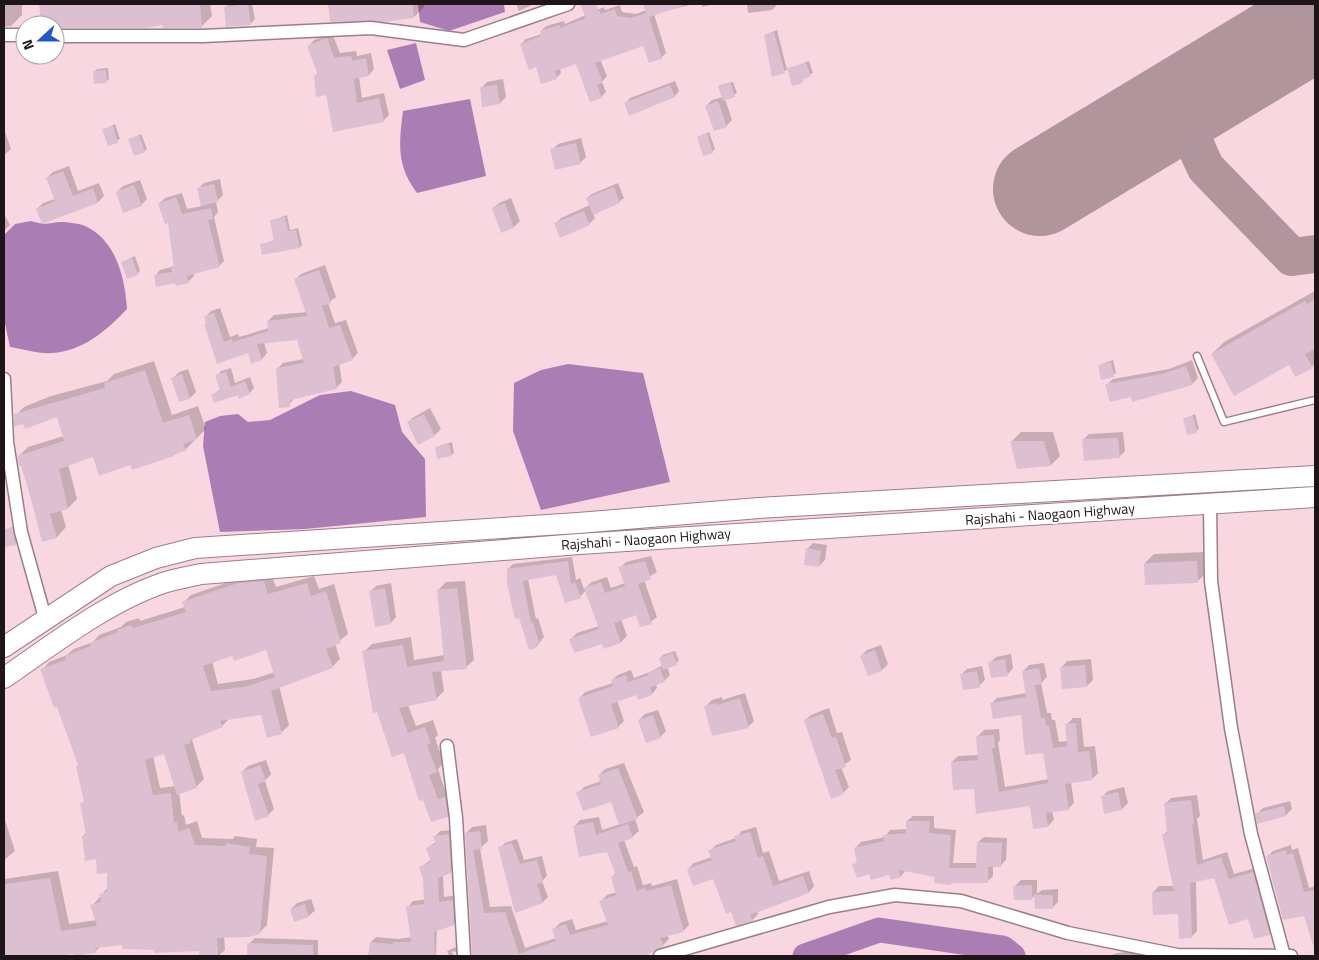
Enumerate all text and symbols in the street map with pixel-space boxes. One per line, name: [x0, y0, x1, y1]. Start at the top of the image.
north arrow: [15, 15, 65, 65]
text: N: [16, 37, 39, 53]
street label: Rajshahi - Naogaon Highway: [964, 497, 1136, 530]
street label: Rajshahi - Naogaon Highway: [560, 522, 732, 555]

